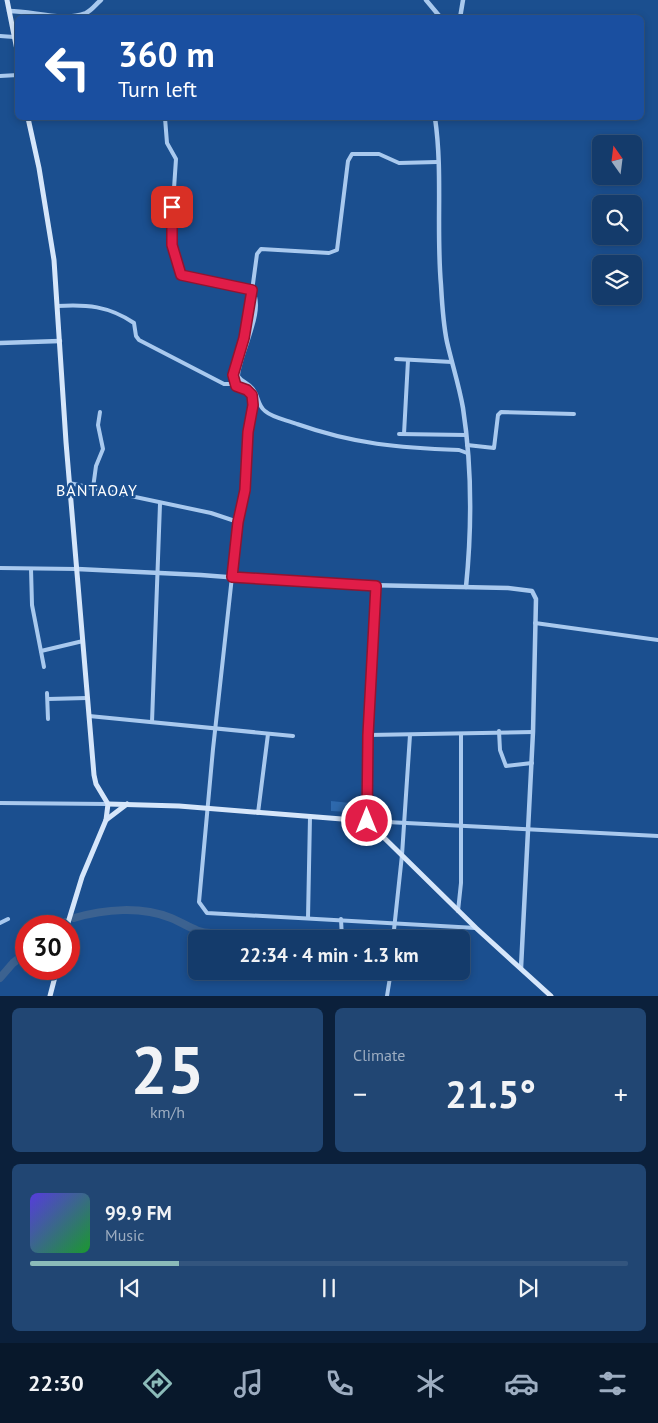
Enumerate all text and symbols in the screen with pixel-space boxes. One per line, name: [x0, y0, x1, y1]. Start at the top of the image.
text: 360 m: [118, 31, 215, 77]
icon: left: [35, 35, 100, 100]
text: Turn left: [118, 75, 197, 103]
north arrow: [592, 135, 642, 185]
map controls: [592, 135, 642, 305]
pin: [151, 186, 193, 228]
icon: arrive: [158, 193, 186, 221]
button: search: [592, 195, 642, 245]
button: layers: [592, 255, 642, 305]
district label: BANTAOAY: [56, 480, 138, 500]
position arrow: [340, 794, 392, 846]
speed limit sign: 30: [15, 915, 80, 980]
text: 22:34 · 4 min · 1.3 km: [239, 943, 419, 967]
text: 25: [131, 1027, 204, 1111]
text: Climate: [353, 1045, 405, 1065]
text: 21.5°: [445, 1069, 536, 1118]
text: −: [353, 1075, 367, 1112]
text: +: [614, 1075, 628, 1112]
text: km/h: [150, 1102, 185, 1122]
text: 99.9 FM: [105, 1201, 172, 1225]
text: Music: [105, 1225, 145, 1245]
icon: previous: [116, 1274, 144, 1302]
icon: pause: [315, 1274, 343, 1302]
icon: next: [514, 1274, 542, 1302]
icon: directions: [140, 1366, 175, 1401]
icon: music: [231, 1366, 266, 1401]
icon: phone: [322, 1366, 357, 1401]
icon: climate: [413, 1366, 448, 1401]
icon: car: [504, 1366, 539, 1401]
icon: filters: [595, 1366, 630, 1401]
text: 22:30: [28, 1369, 84, 1397]

